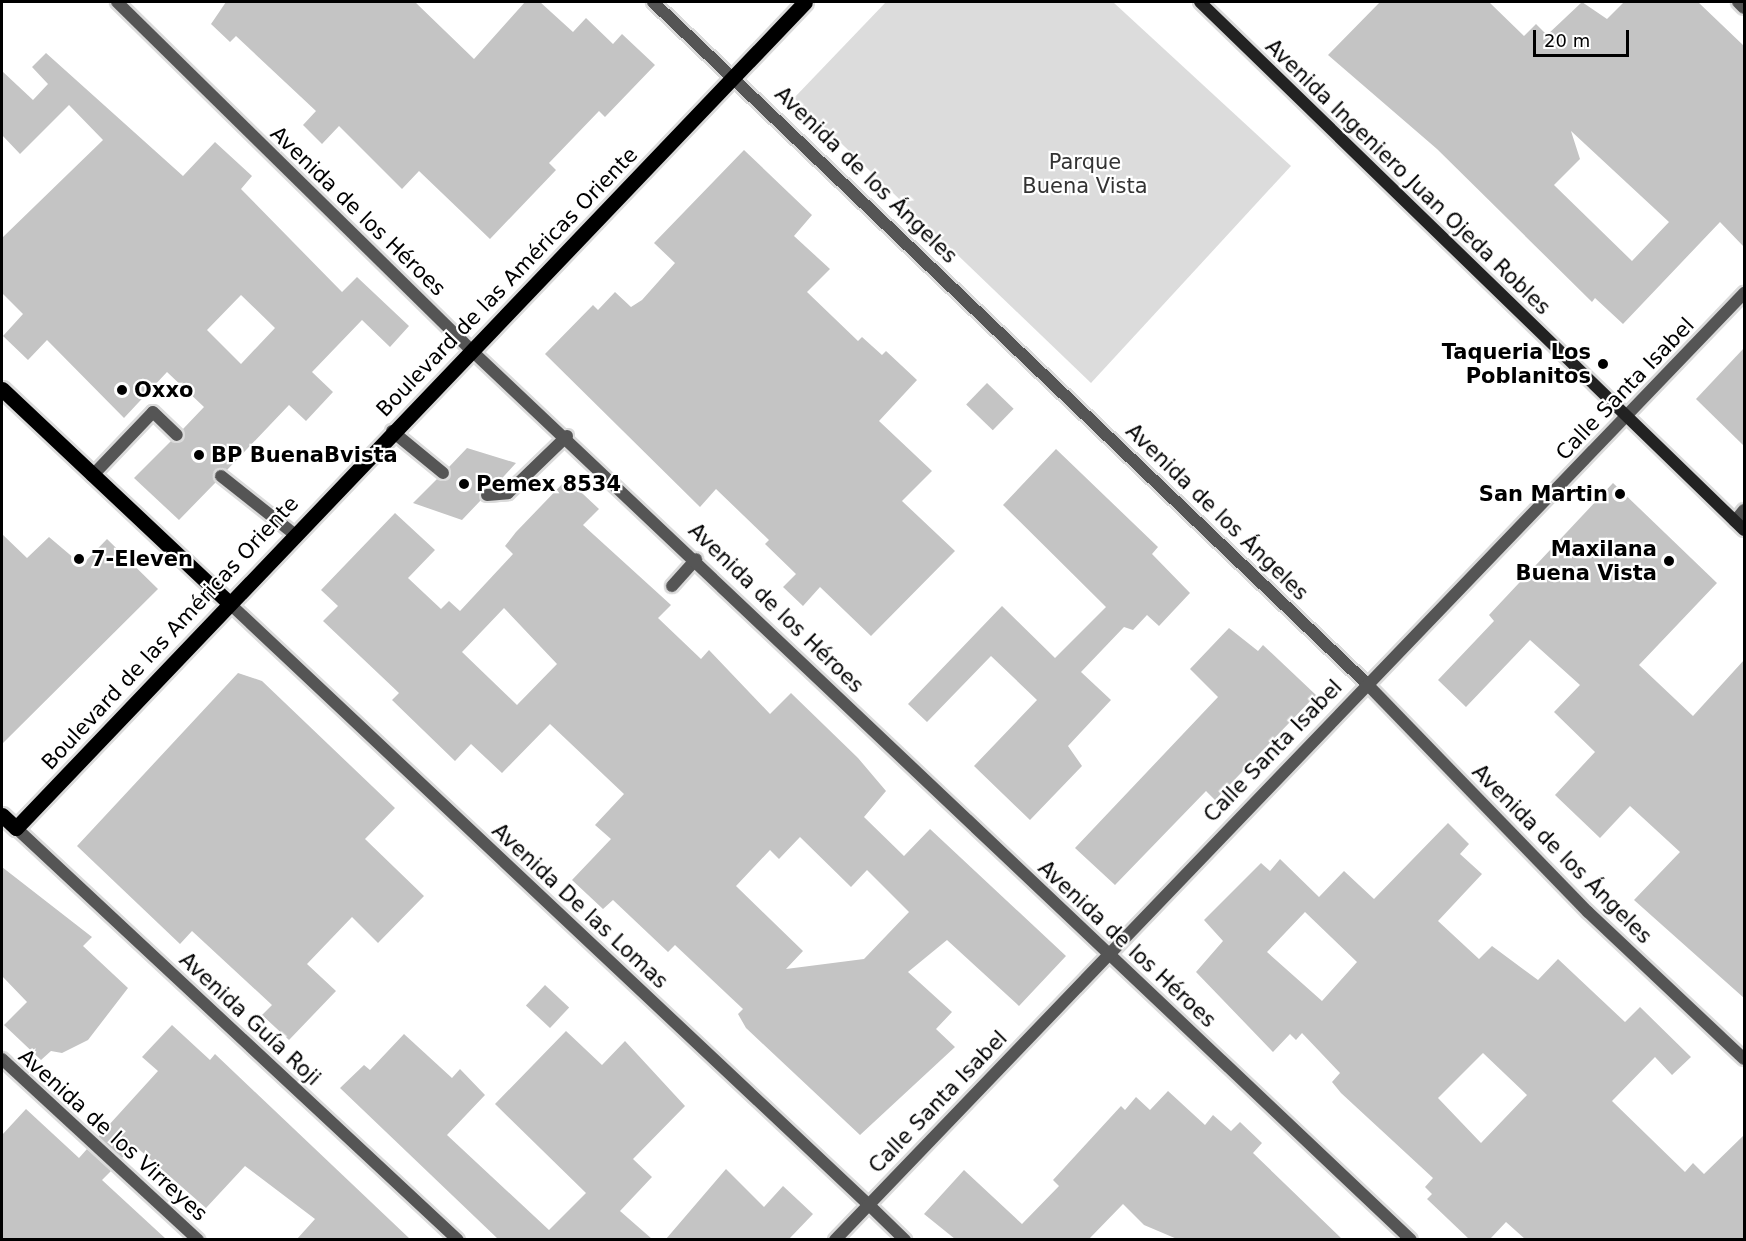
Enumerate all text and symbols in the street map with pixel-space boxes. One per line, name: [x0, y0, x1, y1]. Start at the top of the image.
scale bar: [1536, 18, 1632, 56]
text: 20 m: [1544, 30, 1590, 51]
street label: Avenida Ingeniero Juan Ojeda Robles: [1260, 34, 1556, 320]
street label: Avenida de los Ángeles: [770, 81, 962, 269]
street label: Avenida de los Héroes: [265, 121, 451, 301]
street label: Boulevard de las Américas Oriente: [371, 142, 643, 422]
park label: Parque Buena Vista: [1022, 149, 1148, 199]
street label: Calle Santa Isabel: [1551, 313, 1699, 465]
place label: Taqueria Los Poblanitos: [1442, 339, 1591, 389]
marker: Taqueria Los Poblanitos: [1596, 357, 1610, 371]
place label: Oxxo: [134, 377, 193, 403]
marker: Oxxo: [115, 383, 129, 397]
street label: Avenida de los Ángeles: [1121, 418, 1313, 606]
place label: BP BuenaBvista: [211, 442, 398, 468]
marker: BP BuenaBvista: [192, 448, 206, 462]
place label: Pemex 8534: [476, 471, 621, 497]
marker: Pemex 8534: [457, 477, 471, 491]
place label: San Martin: [1479, 481, 1608, 507]
marker: San Martin: [1613, 487, 1627, 501]
street label: Boulevard de las Américas Oriente: [36, 491, 304, 775]
street label: Avenida de los Héroes: [683, 518, 869, 698]
place label: Maxilana Buena Vista: [1516, 536, 1657, 586]
place label: 7-Eleven: [91, 546, 193, 572]
marker: 7-Eleven: [72, 552, 86, 566]
marker: Maxilana Buena Vista: [1662, 554, 1676, 568]
street label: Calle Santa Isabel: [1199, 675, 1347, 827]
street label: Avenida de los Ángeles: [1467, 759, 1657, 949]
street label: Avenida De las Lomas: [487, 818, 673, 994]
street label: Avenida de los Héroes: [1033, 855, 1221, 1033]
street label: Avenida Guía Roji: [174, 947, 326, 1091]
street label: Calle Santa Isabel: [864, 1026, 1012, 1178]
street label: Avenida de los Virreyes: [13, 1044, 213, 1226]

